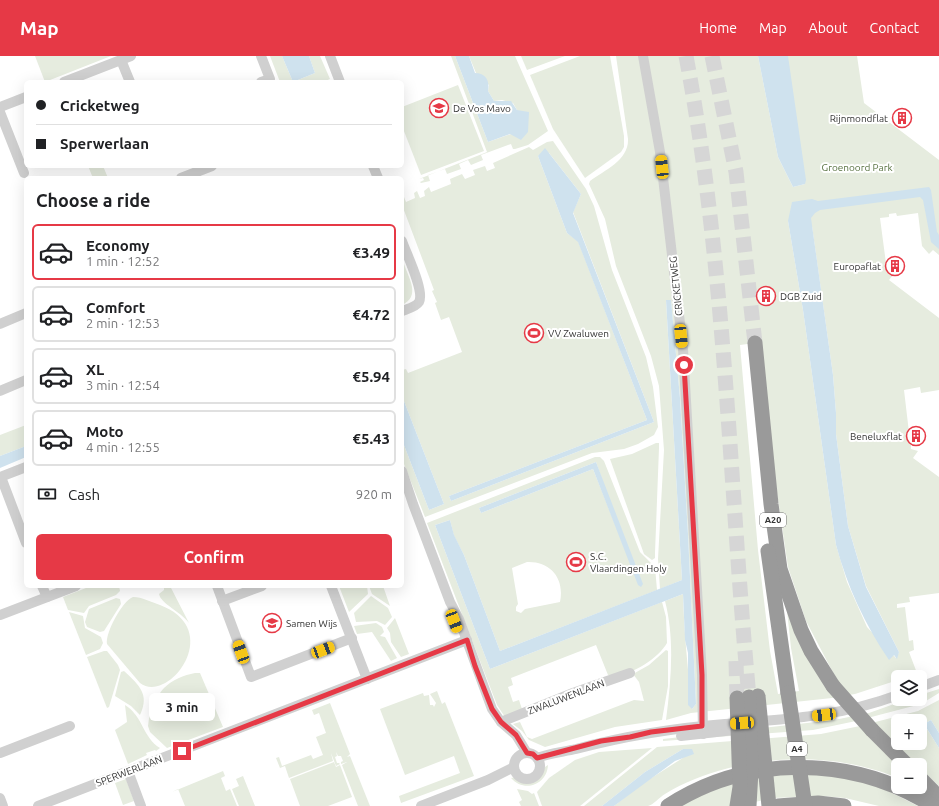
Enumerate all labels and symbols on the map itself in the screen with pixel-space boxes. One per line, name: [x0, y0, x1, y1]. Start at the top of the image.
school or university icon: De Vos Mavo: [428, 97, 450, 119]
place label: De Vos Mavo: [453, 103, 511, 114]
building icon: Rijnmondflat: [891, 107, 913, 129]
place label: Rijnmondflat: [830, 113, 888, 124]
car: [655, 154, 669, 180]
park label: Groenoord Park: [822, 162, 892, 173]
building icon: Europaflat: [884, 255, 906, 277]
street label: CRICKETWEG: [667, 256, 685, 316]
place label: Europaflat: [834, 261, 881, 272]
building icon: DGB Zuid: [755, 285, 777, 307]
place label: DGB Zuid: [780, 291, 822, 302]
sports icon: VV Zwaluwen: [523, 322, 545, 344]
car: [674, 323, 688, 349]
place label: VV Zwaluwen: [548, 328, 609, 339]
route start: [675, 356, 693, 374]
building icon: Beneluxflat: [905, 425, 927, 447]
place label: Beneluxflat: [850, 431, 902, 442]
road number: A20: [760, 513, 786, 527]
sports icon: S.C. Vlaardingen Holy: [565, 551, 587, 573]
place label: S.C. Vlaardingen Holy: [590, 551, 667, 574]
car: [444, 608, 464, 634]
school or university icon: Samen Wijs: [261, 612, 283, 634]
place label: Samen Wijs: [286, 618, 337, 629]
car: [231, 639, 251, 665]
car: [310, 640, 336, 660]
street label: ZWALUWENLAAN: [526, 677, 606, 717]
callout: 3 min: [149, 693, 215, 721]
car: [811, 708, 837, 722]
car: [730, 716, 754, 730]
route end: [173, 742, 191, 760]
road number: A4: [787, 742, 807, 756]
street label: SPERWERLAAN: [94, 753, 164, 789]

